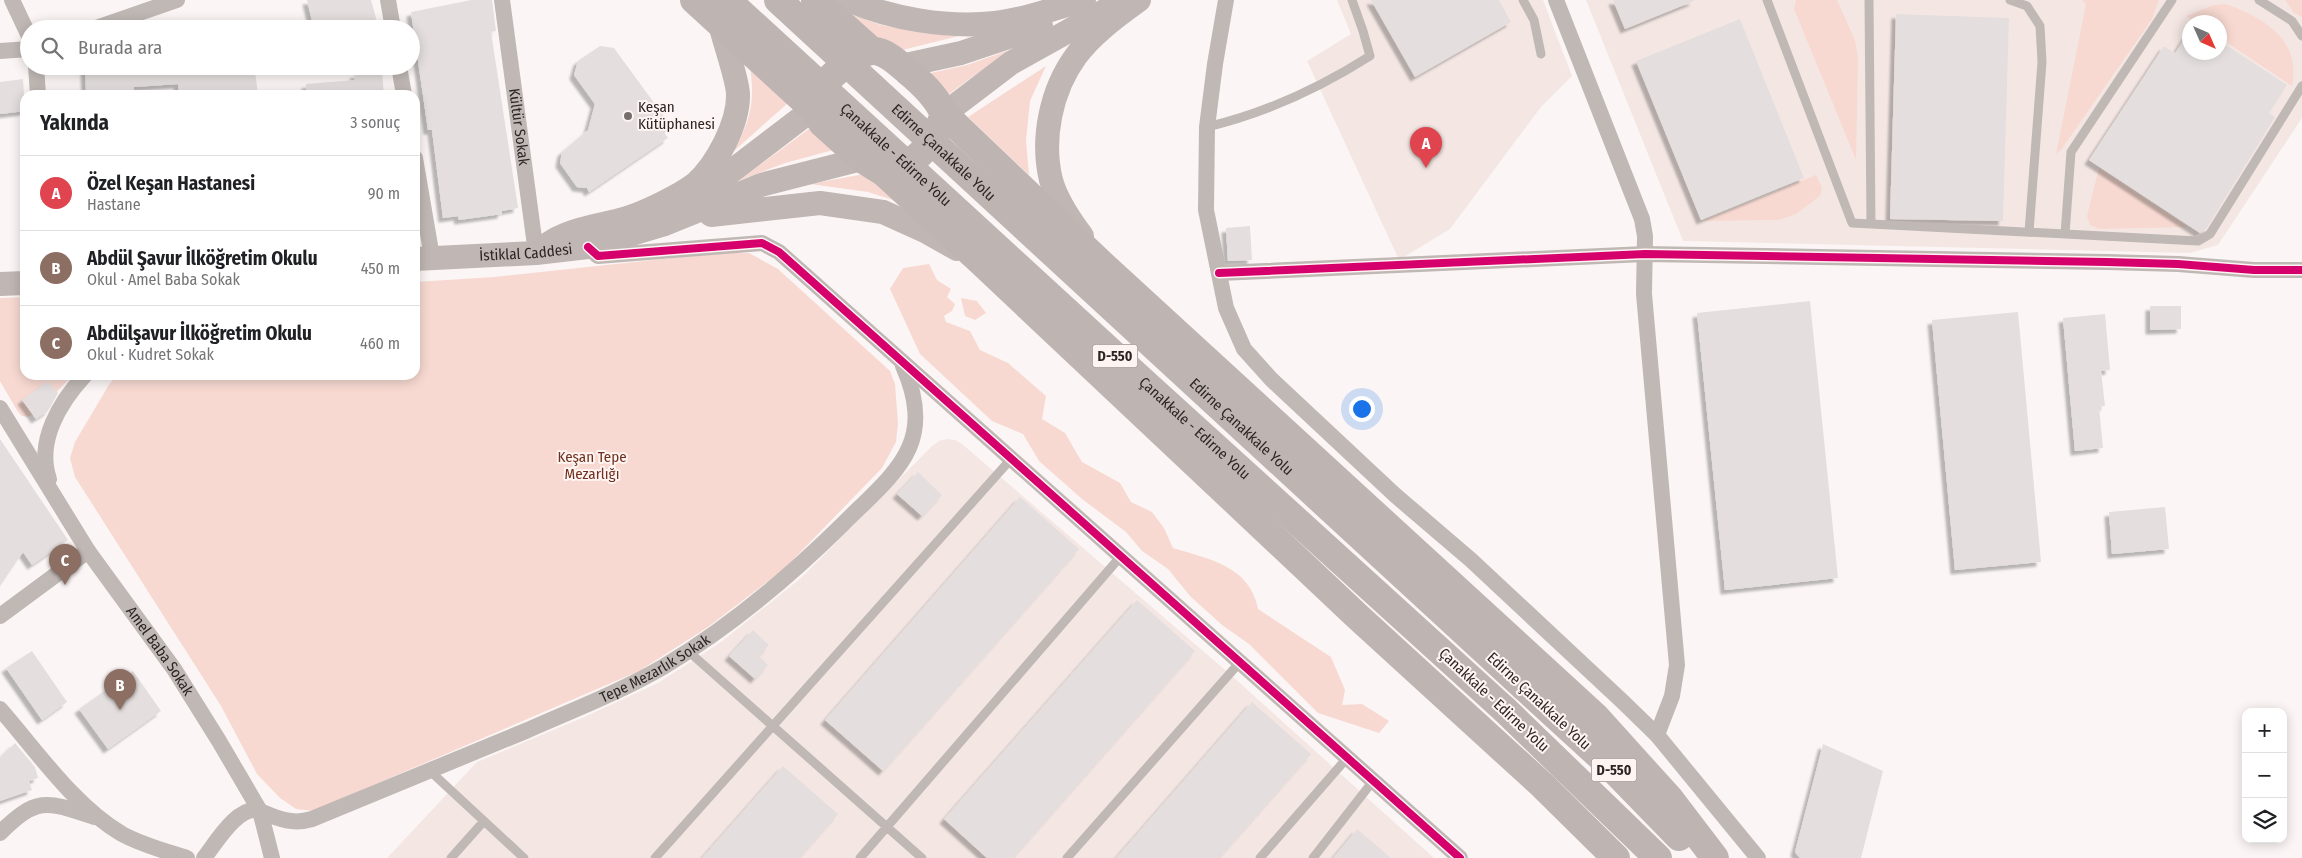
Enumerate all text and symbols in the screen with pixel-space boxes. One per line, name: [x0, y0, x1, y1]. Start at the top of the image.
north arrow: [2182, 15, 2227, 60]
search box: [20, 20, 420, 75]
icon: search: [38, 34, 66, 62]
text: Burada ara: [78, 36, 162, 59]
street label: Kültür Sokak: [505, 87, 533, 167]
place label: Keşan Kütüphanesi: [638, 98, 715, 133]
street label: Çanakkale - Edirne Yolu: [837, 99, 955, 210]
street label: Edirne Çanakkale Yolu: [888, 100, 999, 205]
text: Yakında: [40, 110, 109, 136]
marker: Keşan Kütüphanesi: [622, 110, 634, 122]
text: 3 sonuç: [350, 113, 400, 132]
pin: A: [1410, 127, 1442, 168]
text: Özel Keşan Hastanesi: [87, 172, 255, 195]
text: A: [52, 184, 60, 203]
text: 90 m: [368, 184, 400, 203]
text: Hastane: [87, 195, 141, 214]
street label: İstiklal Caddesi: [479, 240, 573, 265]
text: Abdül Şavur İlköğretim Okulu: [87, 247, 318, 270]
text: B: [52, 259, 60, 278]
text: 450 m: [361, 259, 400, 278]
text: Okul · Amel Baba Sokak: [87, 270, 240, 289]
text: Abdülşavur İlköğretim Okulu: [87, 322, 312, 345]
text: C: [52, 334, 60, 353]
text: 460 m: [360, 334, 400, 353]
road number: D-550: [1092, 344, 1138, 368]
text: Okul · Kudret Sokak: [87, 345, 214, 364]
street label: Çanakkale - Edirne Yolu: [1135, 373, 1254, 483]
street label: Edirne Çanakkale Yolu: [1186, 374, 1297, 479]
your location: [1349, 396, 1375, 422]
park label: Keşan Tepe Mezarlığı: [557, 448, 627, 483]
pin: C: [49, 544, 81, 585]
street label: Amel Baba Sokak: [122, 603, 197, 699]
street label: Tepe Mezarlık Sokak: [597, 630, 713, 707]
street label: Çanakkale - Edirne Yolu: [1435, 644, 1553, 756]
street label: Edirne Çanakkale Yolu: [1484, 648, 1594, 754]
pin: B: [104, 669, 136, 710]
map controls: [2242, 708, 2287, 843]
button: +: [2242, 708, 2287, 753]
button: −: [2242, 753, 2287, 798]
road number: D-550: [1592, 758, 1636, 782]
button: layers: [2242, 798, 2287, 843]

